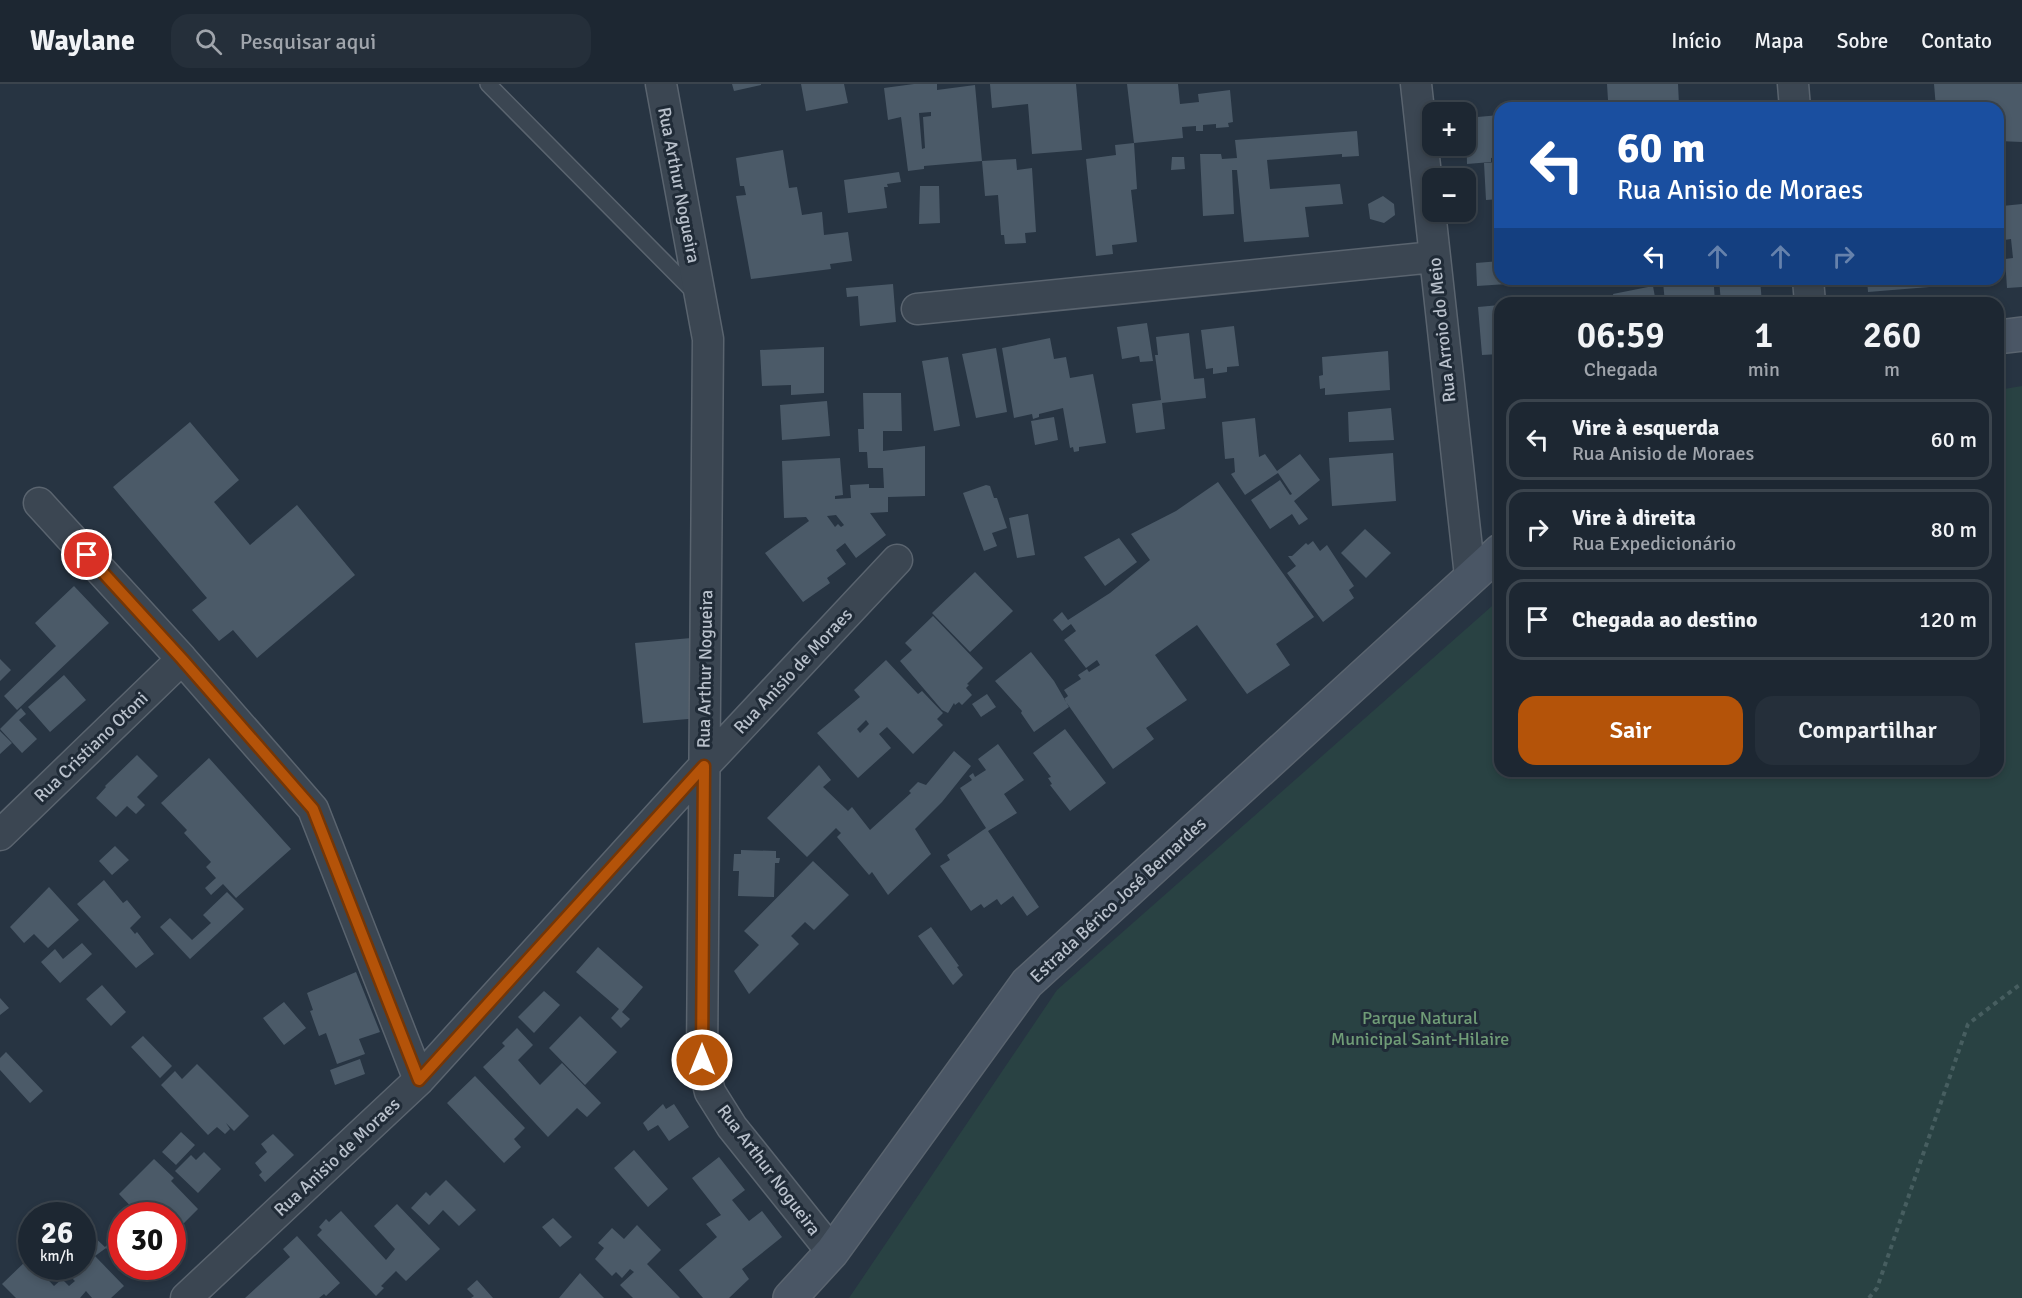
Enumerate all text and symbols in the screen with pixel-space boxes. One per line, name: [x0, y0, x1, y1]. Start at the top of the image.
search box: [171, 14, 591, 68]
text: Waylane: [30, 24, 135, 58]
icon: search: [192, 25, 225, 58]
text: Pesquisar aqui: [240, 28, 376, 55]
text: Início: [1671, 28, 1721, 54]
text: Mapa: [1754, 28, 1804, 54]
text: Sobre: [1837, 28, 1888, 54]
text: Contato: [1921, 28, 1992, 54]
map controls: [1422, 102, 1476, 222]
button: +: [1422, 102, 1476, 156]
street label: Rua Arthur Nogueira: [653, 105, 705, 265]
text: 60 m: [1617, 123, 1706, 174]
icon: left: [1518, 126, 1596, 204]
button: −: [1422, 168, 1476, 222]
text: Rua Anisio de Moraes: [1617, 174, 1863, 207]
icon: left: [1638, 240, 1671, 273]
icon: ahead: [1701, 240, 1734, 273]
icon: ahead: [1764, 240, 1797, 273]
icon: right: [1827, 240, 1860, 273]
street label: Rua Arroio do Meio: [1423, 257, 1461, 403]
text: 06:59: [1577, 313, 1665, 358]
text: 1: [1754, 313, 1774, 358]
text: 260: [1863, 313, 1921, 358]
text: Chegada: [1584, 357, 1658, 382]
text: min: [1748, 357, 1780, 382]
text: m: [1884, 357, 1900, 382]
text: Vire à esquerda: [1572, 414, 1719, 441]
icon: left: [1521, 423, 1554, 456]
text: 60 m: [1931, 426, 1977, 453]
text: Rua Anisio de Moraes: [1572, 441, 1754, 466]
text: Vire à direita: [1572, 504, 1696, 531]
icon: right: [1521, 513, 1554, 546]
text: 80 m: [1931, 516, 1977, 543]
pin: [61, 529, 112, 580]
text: Rua Expedicionário: [1572, 531, 1736, 556]
icon: arrive: [70, 538, 103, 571]
street label: Rua Arthur Nogueira: [693, 590, 717, 748]
street label: Rua Anisio de Moraes: [729, 603, 857, 738]
icon: arrive: [1521, 603, 1554, 636]
text: Chegada ao destino: [1572, 606, 1758, 633]
text: 120 m: [1919, 606, 1977, 633]
street label: Rua Cristiano Otoni: [30, 687, 152, 807]
button: Sair: [1518, 696, 1743, 765]
button: Compartilhar: [1755, 696, 1980, 765]
street label: Estrada Bérico José Bernardes: [1025, 813, 1211, 987]
park label: Parque Natural Municipal Saint-Hilaire: [1331, 1007, 1509, 1050]
position arrow: [670, 1028, 734, 1092]
street label: Rua Anisio de Moraes: [270, 1093, 405, 1221]
street label: Rua Arthur Nogueira: [713, 1100, 825, 1240]
speed limit sign: 30: [108, 1202, 186, 1280]
text: 26: [41, 1215, 73, 1252]
text: km/h: [40, 1247, 74, 1265]

